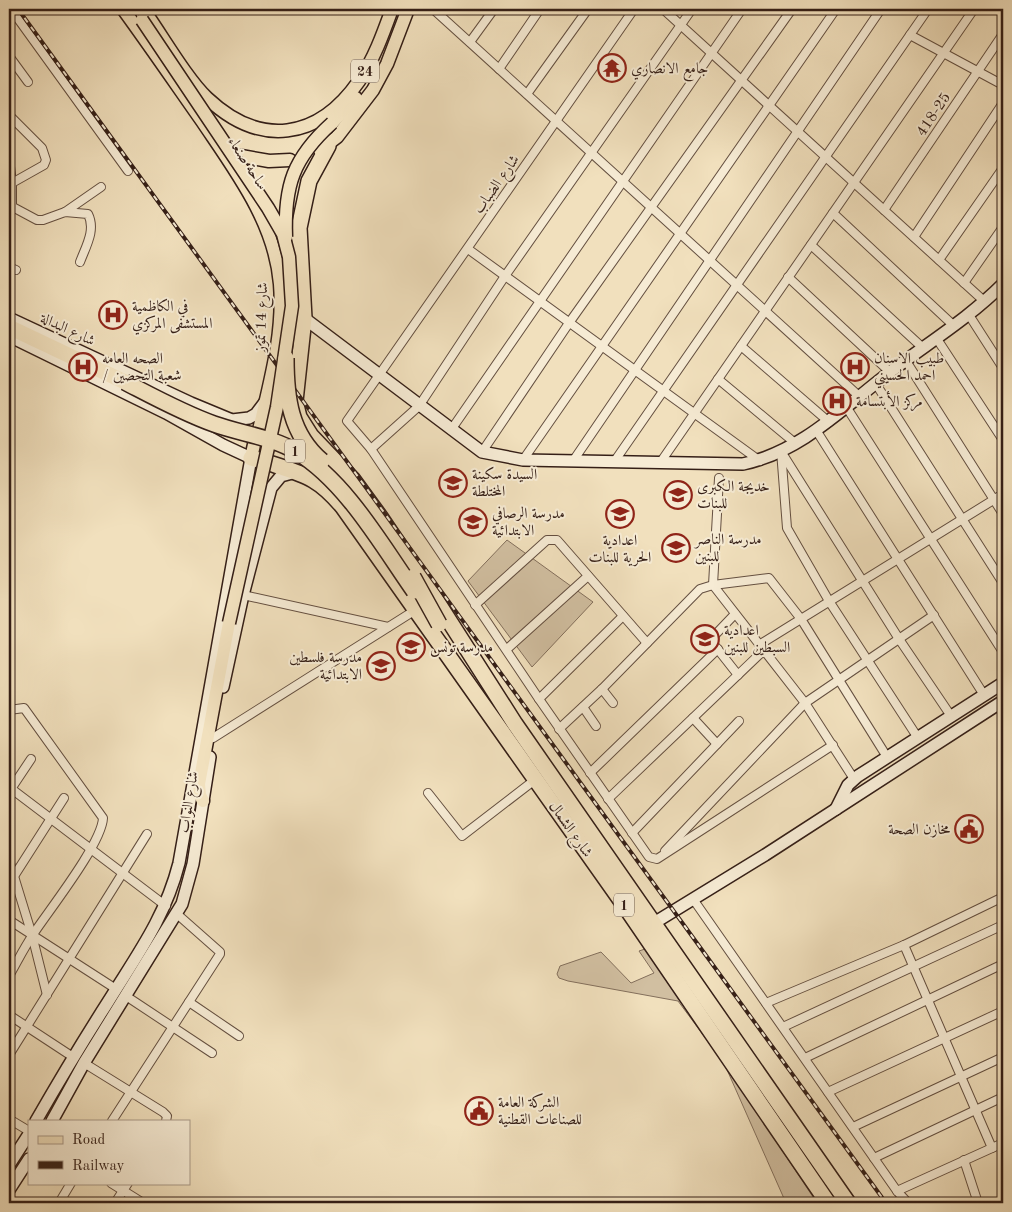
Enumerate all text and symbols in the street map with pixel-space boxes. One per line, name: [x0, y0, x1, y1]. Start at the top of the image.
temple icon: جامع الانصاري: [597, 53, 627, 83]
road number: 24: [351, 59, 379, 82]
place label: جامع الانصاري: [631, 62, 708, 82]
street label: 418-25: [914, 90, 954, 139]
street label: ساحة صنعاء: [224, 135, 269, 193]
street label: شارع الضباب: [472, 153, 526, 219]
street label: شارع 14 تموز: [254, 282, 275, 354]
place label: في الكاظمية المستشفى المركزي: [132, 298, 212, 335]
hospital icon: في الكاظمية المستشفى المركزي: [98, 300, 128, 330]
street label: شارع البدالة: [35, 311, 97, 353]
hospital icon: الصحه العامه / شعبة التحصين: [68, 352, 98, 382]
place label: الصحه العامه / شعبة التحصين: [102, 352, 181, 384]
hospital icon: طبيب الاسنان احمد الحسيني: [840, 352, 870, 382]
place label: طبيب الاسنان احمد الحسيني: [874, 352, 944, 389]
hospital icon: مركز الأبتسامة: [822, 386, 852, 416]
place label: مركز الأبتسامة: [856, 390, 923, 412]
road number: 1: [285, 440, 305, 462]
place label: السيدة سكينة المختلطة: [472, 466, 537, 500]
school or university icon: السيدة سكينة المختلطة: [438, 468, 468, 498]
place label: خديجة الكبرى للبنات: [697, 478, 770, 512]
school or university icon: خديجة الكبرى للبنات: [663, 480, 693, 510]
school or university icon: اعدادية الحرية للبنات: [605, 499, 635, 529]
place label: مدرسة الرصافي الابتدائية: [492, 506, 565, 539]
school or university icon: مدرسة الرصافي الابتدائية: [458, 507, 488, 537]
school or university icon: مدرسة الناصر للبنين: [661, 533, 691, 563]
place label: مدرسة الناصر للبنين: [693, 533, 762, 565]
place label: اعدادية الحرية للبنات: [589, 534, 651, 567]
school or university icon: اعدادية السبطين للبنين: [690, 624, 720, 654]
place label: اعدادية السبطين للبنين: [724, 624, 790, 656]
school or university icon: مدرسة تونس: [396, 632, 426, 662]
place label: مدرسة تونس: [430, 641, 493, 657]
place label: مدرسة فلسطين الابتدائية: [289, 651, 362, 683]
school or university icon: مدرسة فلسطين الابتدائية: [366, 651, 396, 681]
street label: شارع النواب: [177, 770, 206, 835]
street label: شارع الشمال: [542, 799, 594, 863]
public building icon: مخازن الصحة: [954, 814, 984, 844]
place label: مخازن الصحة: [888, 823, 950, 838]
road number: 1: [614, 894, 634, 916]
place label: الشركة العامة للصناعات القطنية: [498, 1093, 582, 1128]
public building icon: الشركة العامة للصناعات القطنية: [464, 1096, 494, 1126]
legend: [28, 1120, 190, 1184]
text: Road: [72, 1133, 106, 1148]
text: Railway: [72, 1159, 125, 1174]

